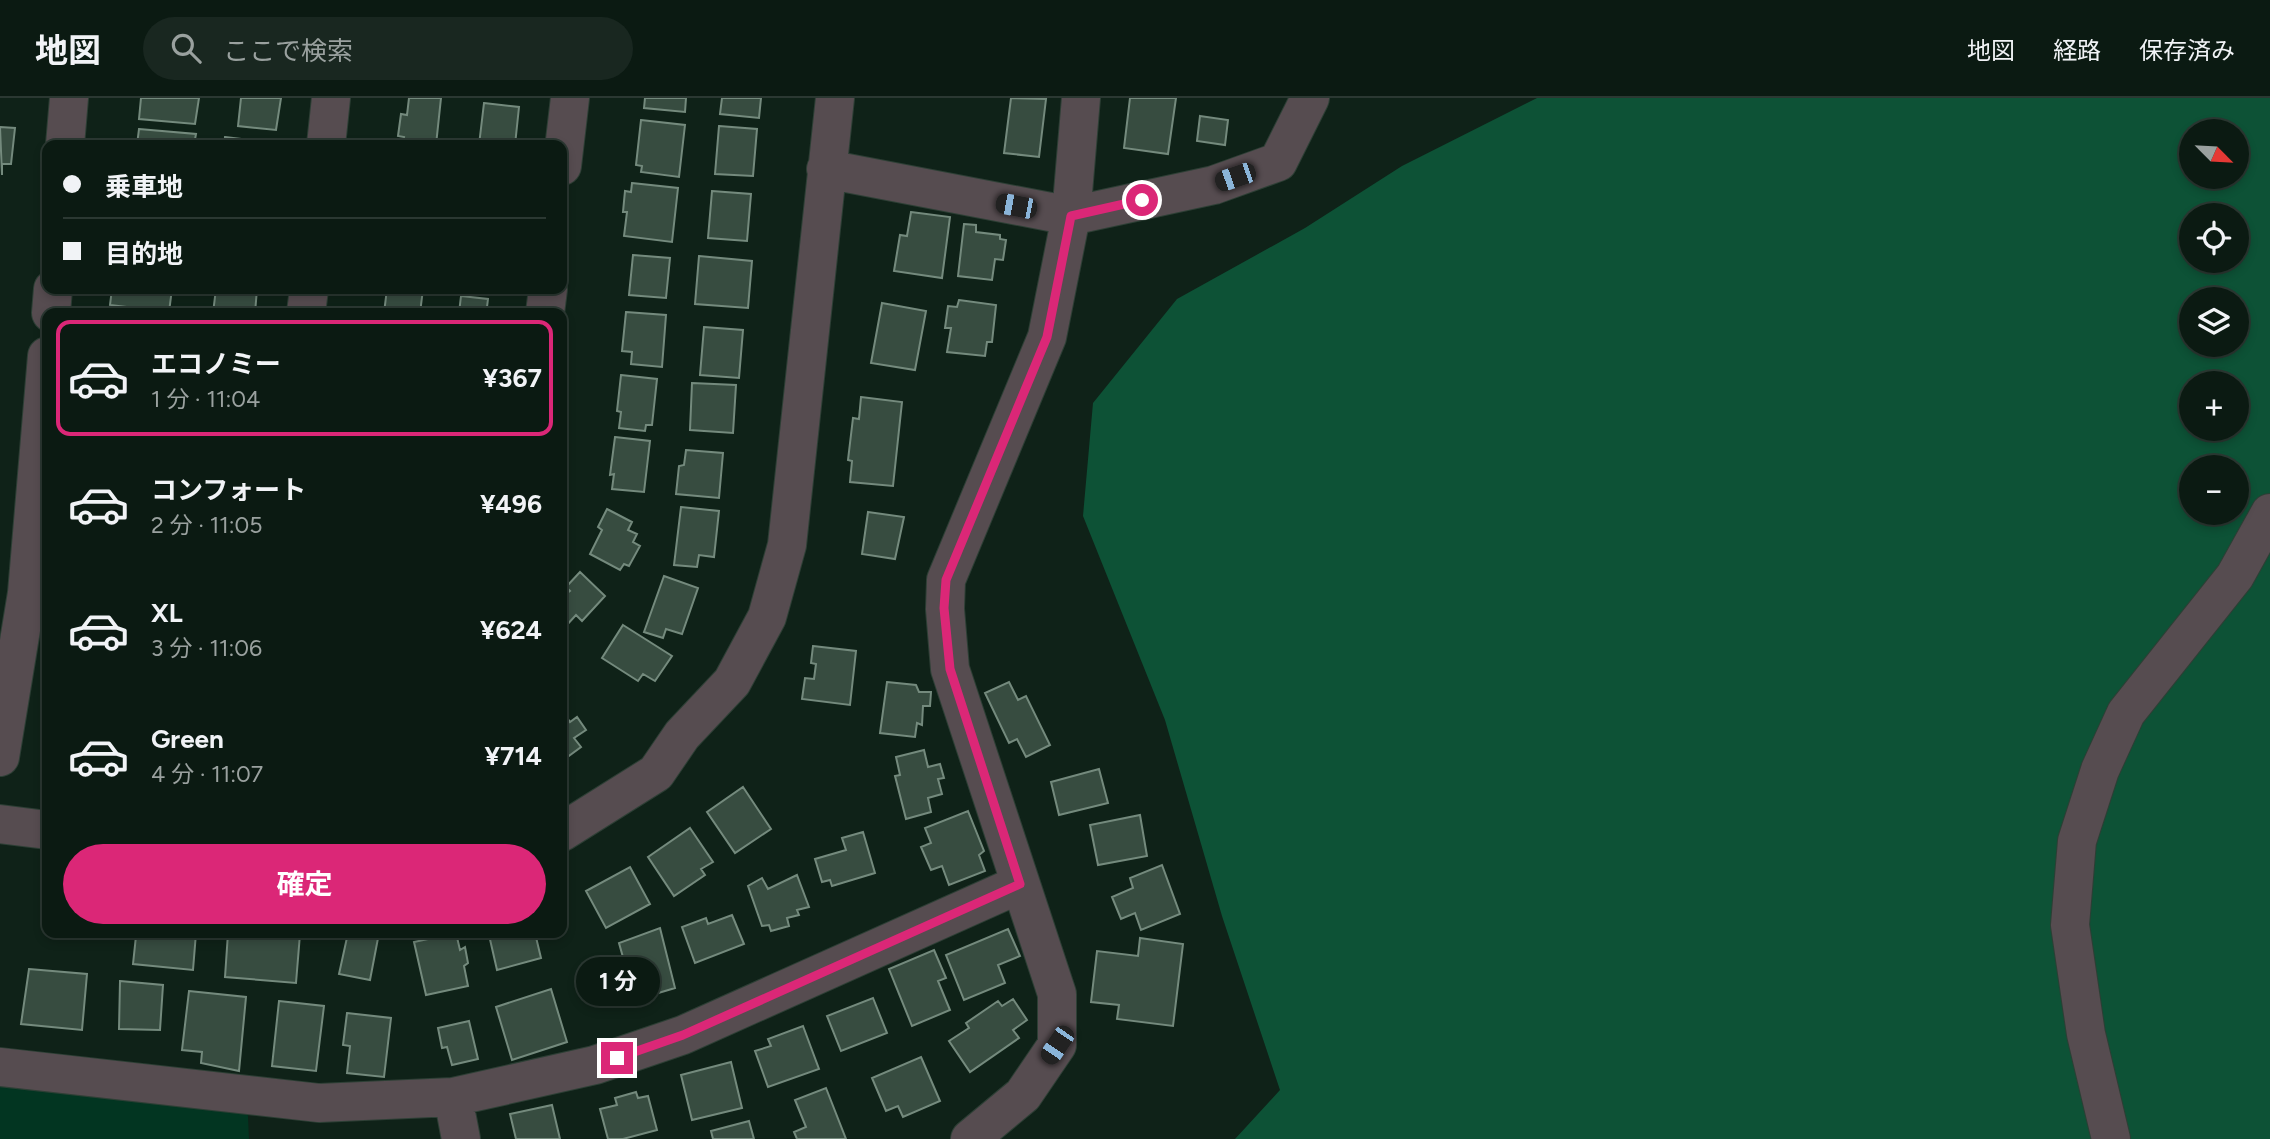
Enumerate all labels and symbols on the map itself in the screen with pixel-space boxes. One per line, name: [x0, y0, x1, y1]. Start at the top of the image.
north arrow: [2179, 119, 2249, 189]
car: [1212, 160, 1259, 194]
route start: [1126, 184, 1158, 216]
car: [994, 192, 1039, 220]
callout: 1 分: [575, 956, 659, 1006]
car: [1037, 1022, 1078, 1068]
route end: [601, 1042, 633, 1074]

